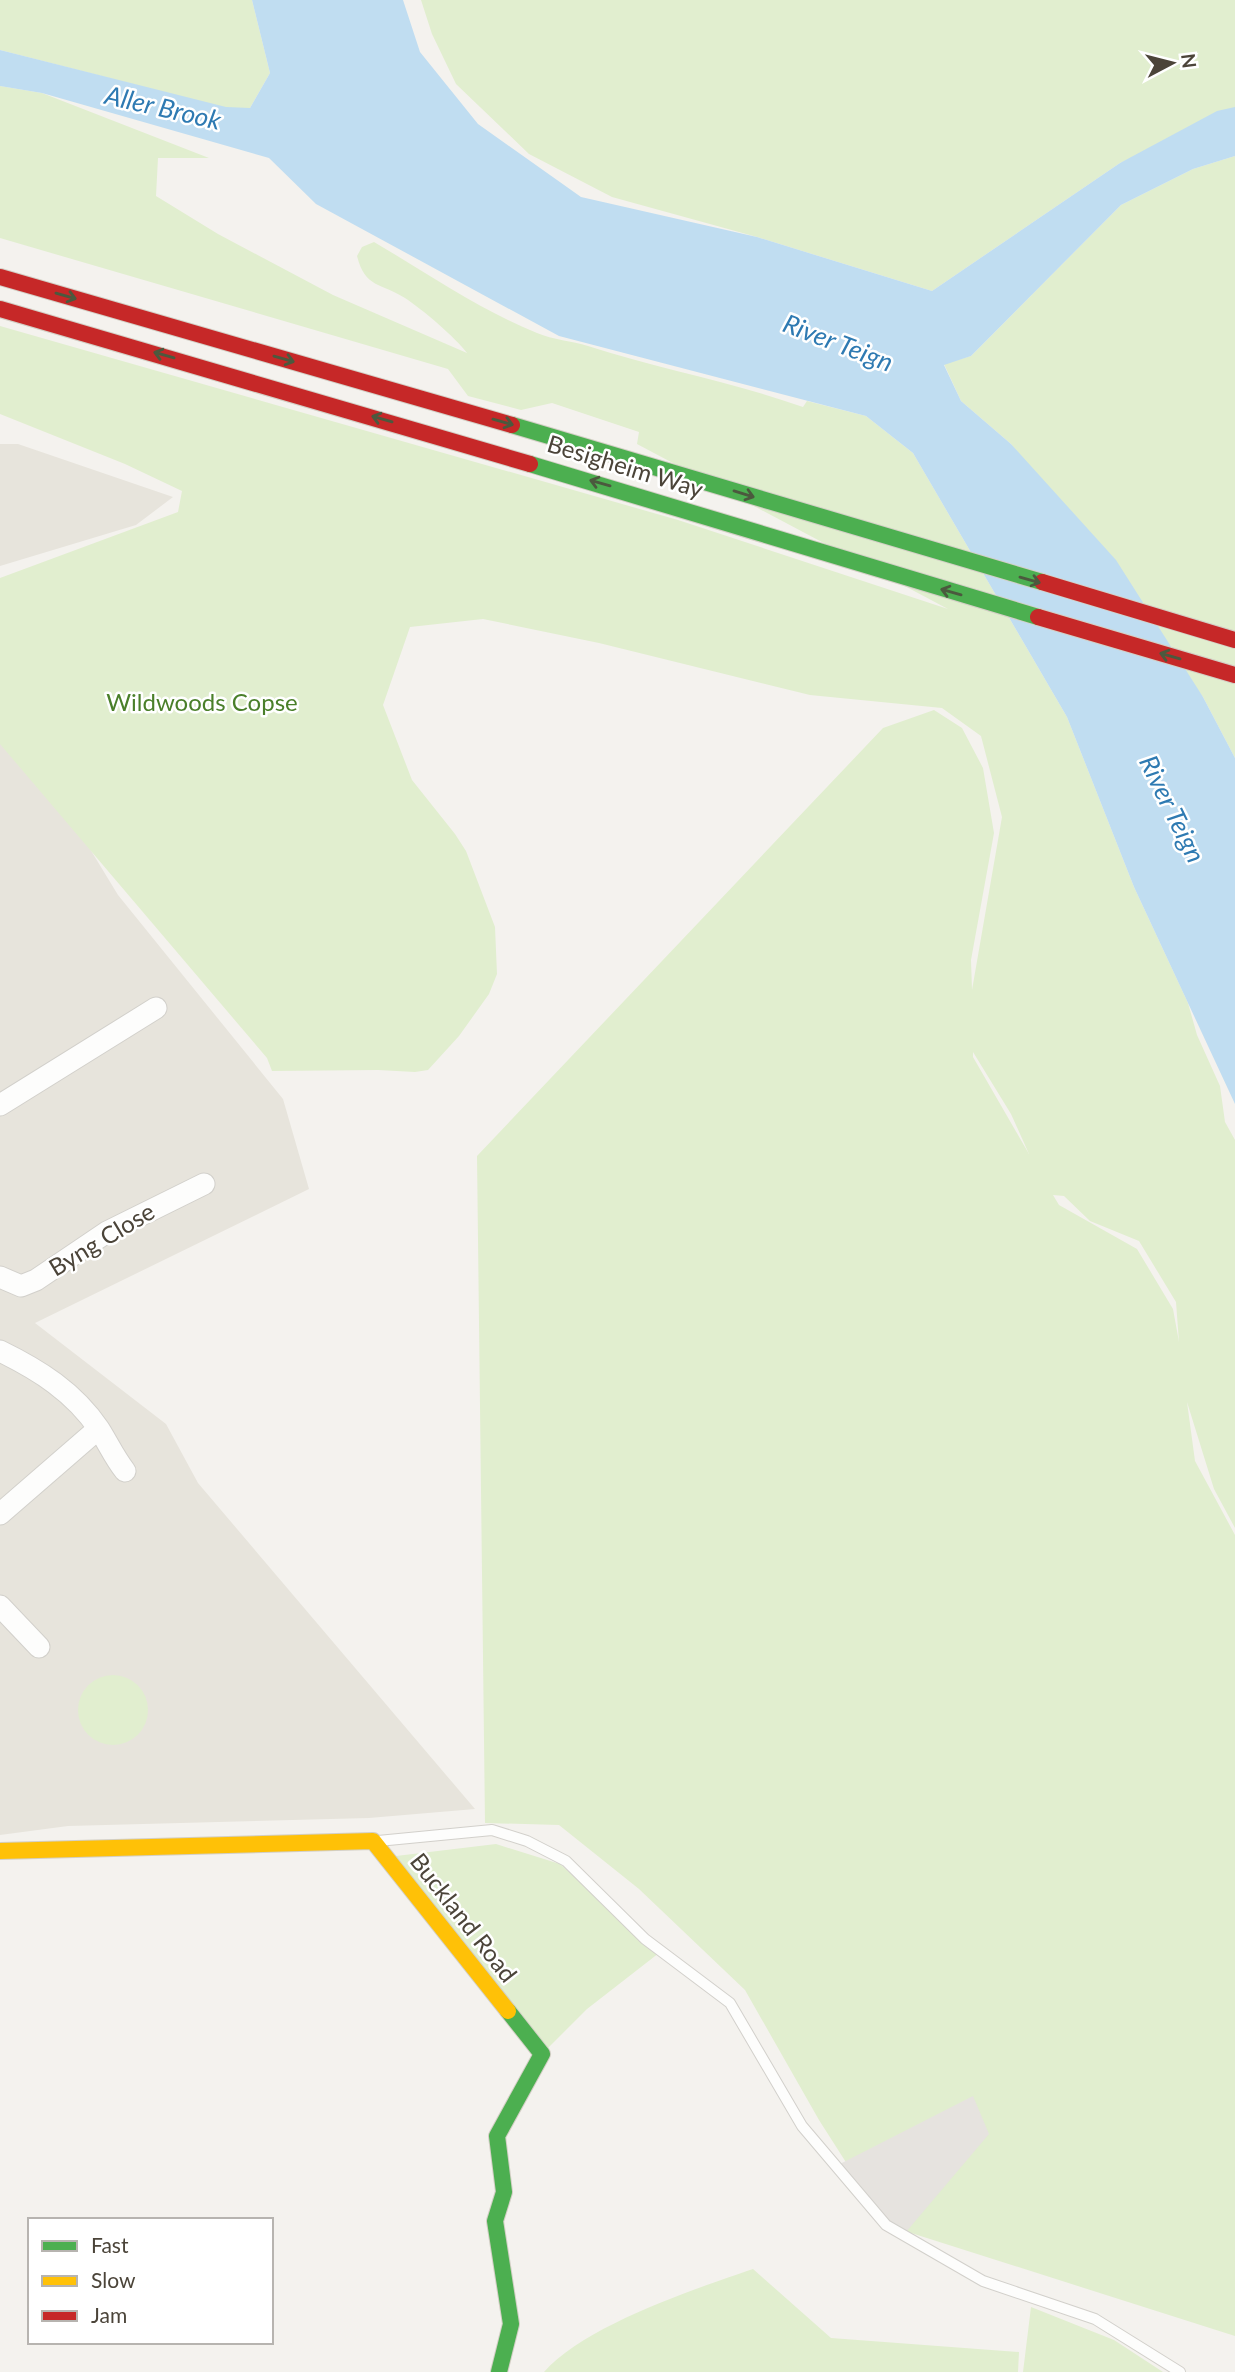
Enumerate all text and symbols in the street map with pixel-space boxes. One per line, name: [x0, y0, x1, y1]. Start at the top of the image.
north arrow: [1137, 28, 1207, 98]
text: N: [1177, 52, 1202, 70]
water label: Aller Brook: [101, 78, 225, 136]
one-way arrow: [54, 290, 76, 303]
water label: River Teign: [779, 306, 898, 378]
one-way arrow: [153, 348, 175, 361]
one-way arrow: [273, 354, 295, 367]
one-way arrow: [371, 411, 393, 424]
one-way arrow: [491, 417, 513, 430]
street label: Besigheim Way: [544, 428, 708, 503]
one-way arrow: [590, 476, 612, 489]
one-way arrow: [733, 489, 755, 502]
one-way arrow: [1019, 574, 1041, 587]
one-way arrow: [941, 584, 963, 597]
one-way arrow: [1159, 648, 1181, 661]
park label: Wildwoods Copse: [106, 687, 298, 716]
water label: River Teign: [1133, 750, 1213, 867]
street label: Byng Close: [43, 1196, 159, 1282]
street label: Buckland Road: [405, 1847, 524, 1988]
legend: [28, 2218, 273, 2344]
text: Fast: [91, 2232, 129, 2257]
text: Slow: [91, 2267, 136, 2292]
text: Jam: [91, 2302, 127, 2327]

